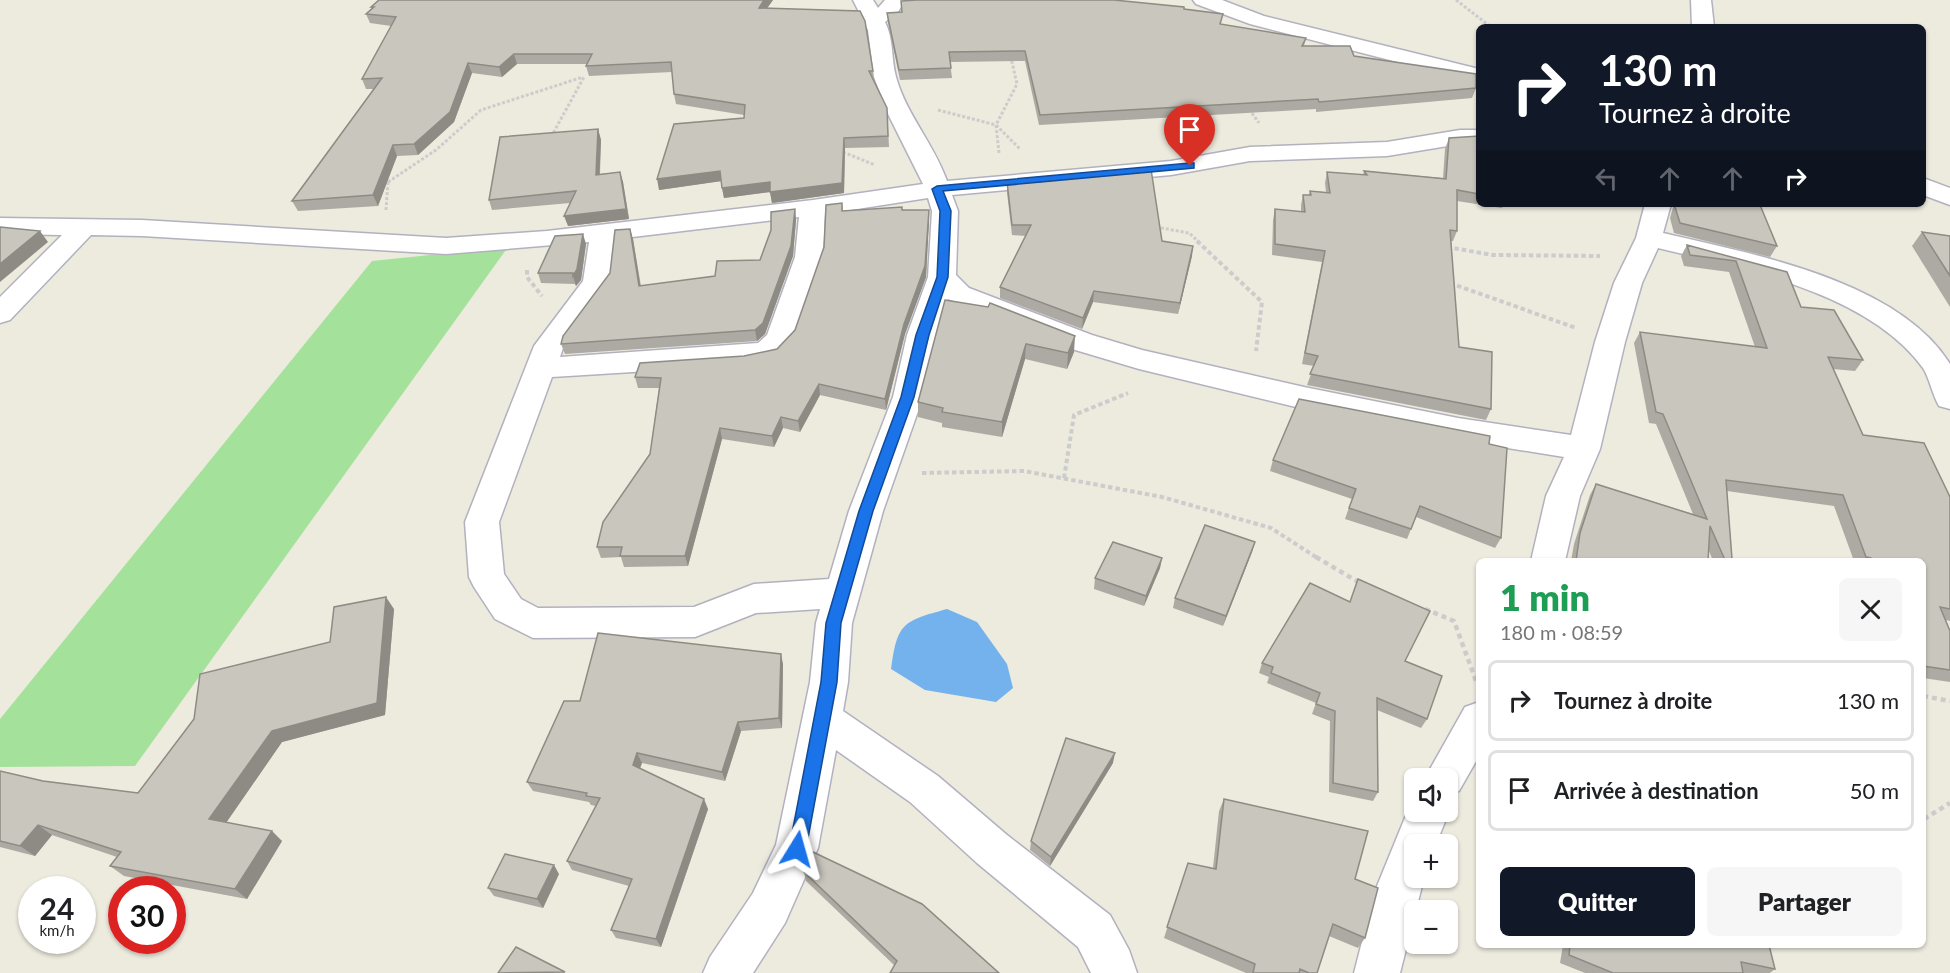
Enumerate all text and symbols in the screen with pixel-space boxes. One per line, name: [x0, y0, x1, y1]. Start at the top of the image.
text: 130 m: [1599, 45, 1717, 95]
icon: right: [1500, 48, 1578, 126]
text: Tournez à droite: [1599, 96, 1791, 129]
pin: [1164, 104, 1215, 166]
icon: arrive: [1173, 113, 1206, 146]
icon: left: [1590, 162, 1623, 195]
icon: ahead: [1653, 162, 1686, 195]
icon: ahead: [1716, 162, 1749, 195]
icon: right: [1779, 162, 1812, 195]
text: 1 min: [1500, 575, 1590, 619]
button: close: [1839, 578, 1902, 641]
text: 180 m · 08:59: [1500, 620, 1623, 644]
icon: right: [1503, 684, 1536, 717]
text: Tournez à droite: [1554, 687, 1712, 714]
text: 130 m: [1837, 687, 1899, 714]
map controls: [1404, 768, 1458, 954]
button: sound: [1404, 768, 1458, 822]
icon: arrive: [1503, 774, 1536, 807]
text: Arrivée à destination: [1554, 777, 1759, 804]
text: 50 m: [1850, 777, 1899, 804]
position arrow: [765, 817, 829, 881]
button: +: [1404, 834, 1458, 888]
button: Quitter: [1500, 867, 1695, 936]
button: Partager: [1707, 867, 1902, 936]
speed limit sign: 30: [108, 876, 186, 954]
text: 24: [40, 890, 74, 926]
button: −: [1404, 900, 1458, 954]
text: km/h: [39, 921, 75, 939]

